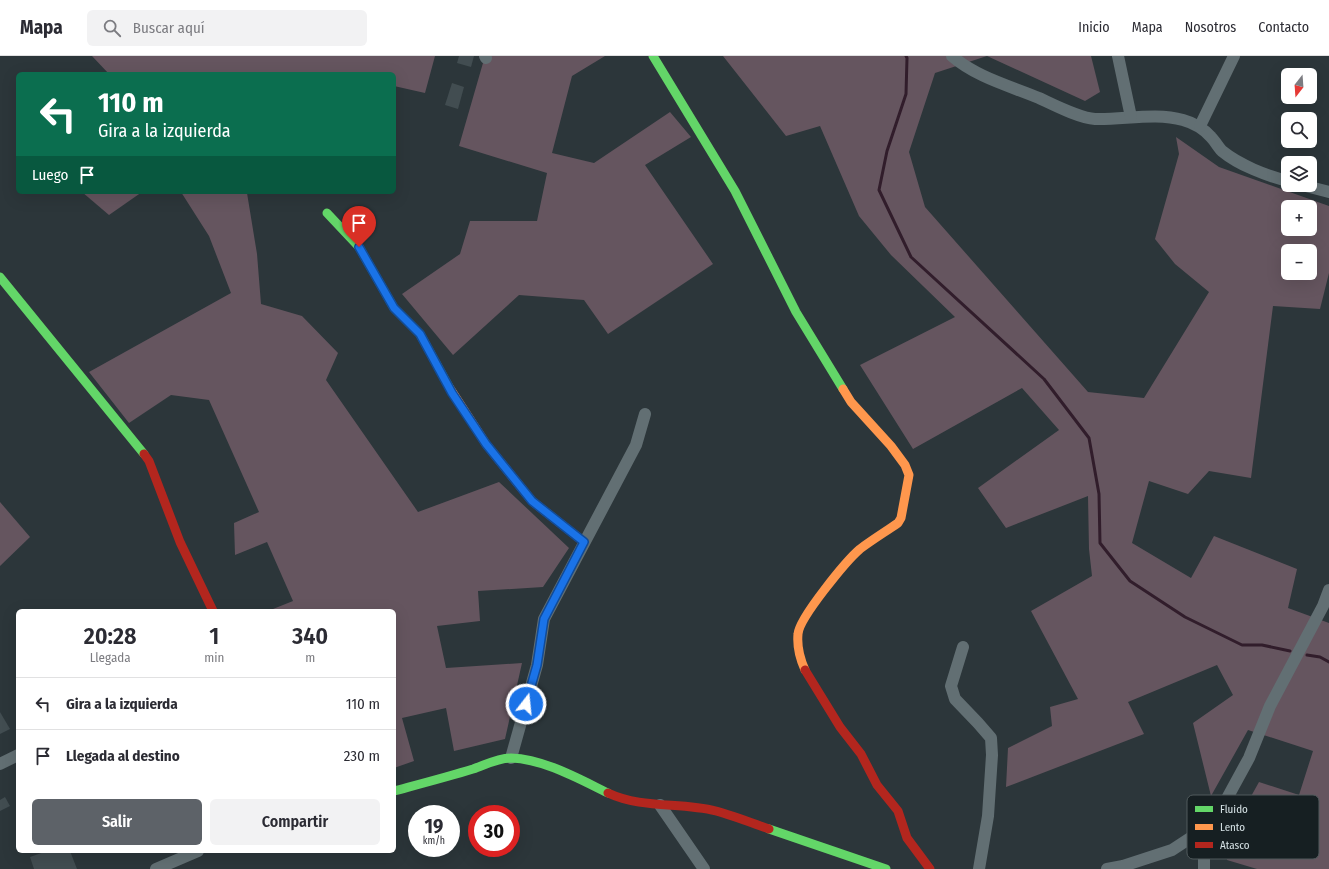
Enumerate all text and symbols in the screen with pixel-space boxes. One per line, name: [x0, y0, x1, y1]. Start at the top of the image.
search box: [87, 10, 367, 46]
text: Mapa: [20, 16, 63, 39]
icon: search: [101, 17, 123, 39]
text: Buscar aquí: [133, 19, 205, 37]
text: Inicio: [1078, 19, 1110, 36]
text: Mapa: [1132, 19, 1163, 36]
text: Nosotros: [1185, 19, 1236, 36]
text: Contacto: [1258, 19, 1309, 36]
north arrow: [1281, 68, 1317, 104]
map controls: [1281, 68, 1317, 280]
text: 110 m: [98, 86, 164, 119]
icon: left: [32, 88, 84, 140]
button: search: [1281, 112, 1317, 148]
text: Gira a la izquierda: [98, 120, 231, 142]
button: layers: [1281, 156, 1317, 192]
icon: arrive: [76, 164, 98, 186]
text: Luego: [32, 166, 68, 184]
button: +: [1281, 200, 1317, 236]
pin: [342, 206, 376, 247]
icon: arrive: [348, 212, 370, 234]
button: −: [1281, 244, 1317, 280]
text: 20:28: [84, 622, 137, 650]
text: 1: [209, 622, 219, 650]
text: 340: [292, 622, 328, 650]
text: Llegada: [90, 650, 131, 665]
text: min: [204, 650, 224, 665]
text: m: [305, 650, 315, 665]
position arrow: [505, 683, 547, 725]
icon: left: [32, 693, 54, 715]
text: Gira a la izquierda: [66, 695, 178, 713]
text: 110 m: [346, 695, 380, 713]
icon: arrive: [32, 745, 54, 767]
text: Llegada al destino: [66, 747, 180, 765]
text: 230 m: [344, 747, 380, 765]
legend: [1187, 795, 1319, 859]
button: Salir: [32, 799, 202, 845]
button: Compartir: [210, 799, 380, 845]
text: Fluido: [1220, 803, 1248, 816]
speed limit sign: 30: [468, 805, 520, 857]
text: 19: [425, 814, 443, 838]
text: Lento: [1220, 821, 1245, 834]
text: km/h: [423, 835, 445, 847]
text: Atasco: [1220, 839, 1250, 852]

